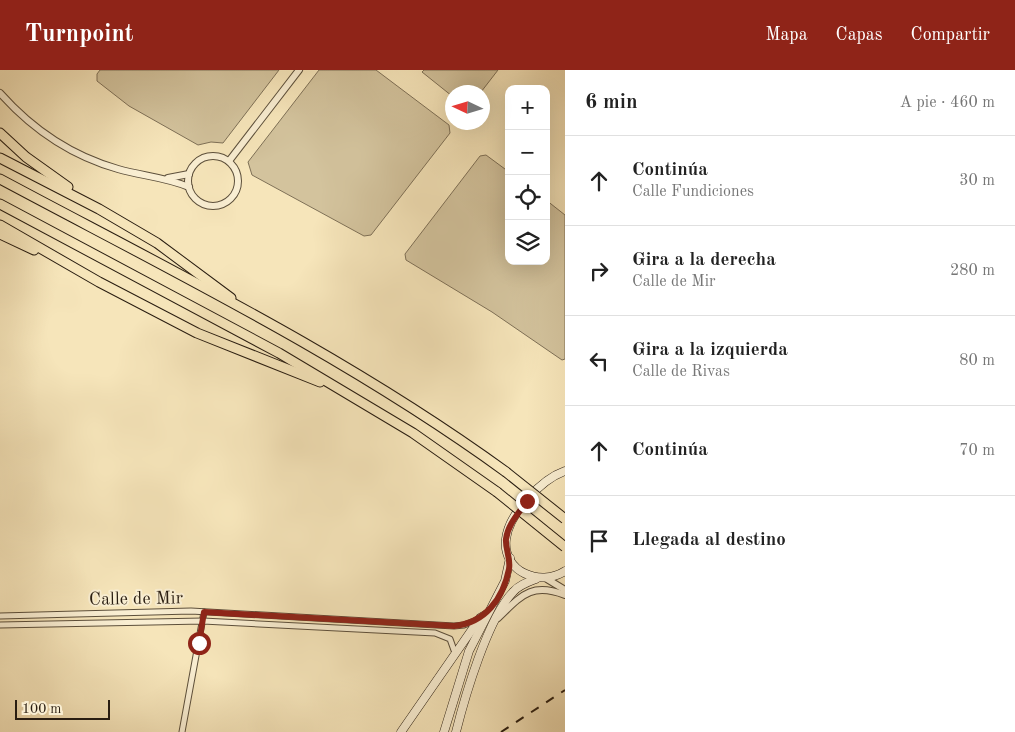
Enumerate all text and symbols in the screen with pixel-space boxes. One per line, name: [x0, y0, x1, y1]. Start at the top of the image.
text: Turnpoint: [25, 23, 133, 47]
text: Mapa: [765, 26, 808, 44]
text: Capas: [836, 26, 883, 44]
text: Compartir: [911, 26, 990, 44]
north arrow: [445, 85, 490, 130]
map controls: [505, 85, 550, 265]
button: +: [505, 85, 550, 130]
text: 6 min: [585, 92, 638, 113]
text: A pie · 460 m: [900, 95, 995, 111]
button: −: [505, 130, 550, 175]
text: Continúa: [632, 161, 708, 180]
icon: ahead: [585, 167, 613, 195]
text: 30 m: [959, 173, 995, 189]
button: locate: [505, 175, 550, 220]
text: Calle Fundiciones: [632, 184, 754, 200]
button: layers: [505, 220, 550, 265]
text: Gira a la derecha: [632, 251, 776, 270]
icon: right: [585, 257, 613, 285]
text: 280 m: [950, 263, 995, 279]
text: Calle de Mir: [632, 274, 716, 290]
text: Gira a la izquierda: [632, 341, 788, 360]
icon: left: [585, 347, 613, 375]
text: 80 m: [959, 353, 995, 369]
text: Calle de Rivas: [632, 364, 730, 380]
icon: ahead: [585, 437, 613, 465]
text: Continúa: [632, 441, 708, 460]
text: 70 m: [959, 443, 995, 459]
route end: [516, 490, 539, 513]
icon: arrive: [585, 527, 613, 555]
text: Llegada al destino: [632, 531, 786, 550]
street label: Calle de Mir: [89, 589, 184, 609]
route start: [188, 632, 211, 655]
scale bar: [15, 697, 110, 720]
text: 100 m: [22, 702, 61, 716]

